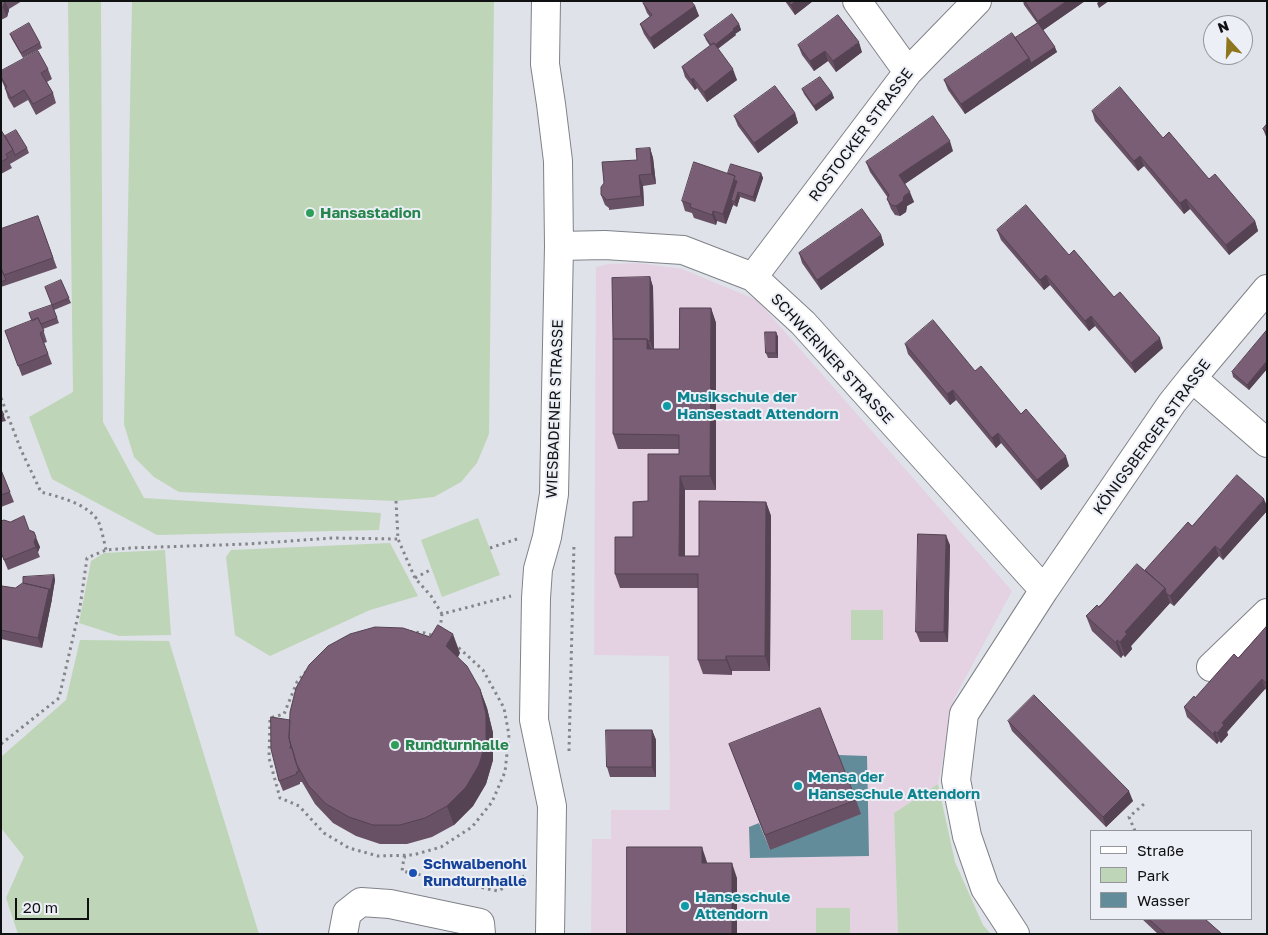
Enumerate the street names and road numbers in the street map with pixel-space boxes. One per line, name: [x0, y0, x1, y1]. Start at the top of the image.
street label: ROSTOCKER STRASSE: [805, 65, 917, 205]
street label: SCHWERINER STRASSE: [767, 290, 897, 428]
street label: WIESBADENER STRASSE: [543, 319, 567, 499]
street label: KÖNIGSBERGER STRASSE: [1090, 356, 1214, 518]

